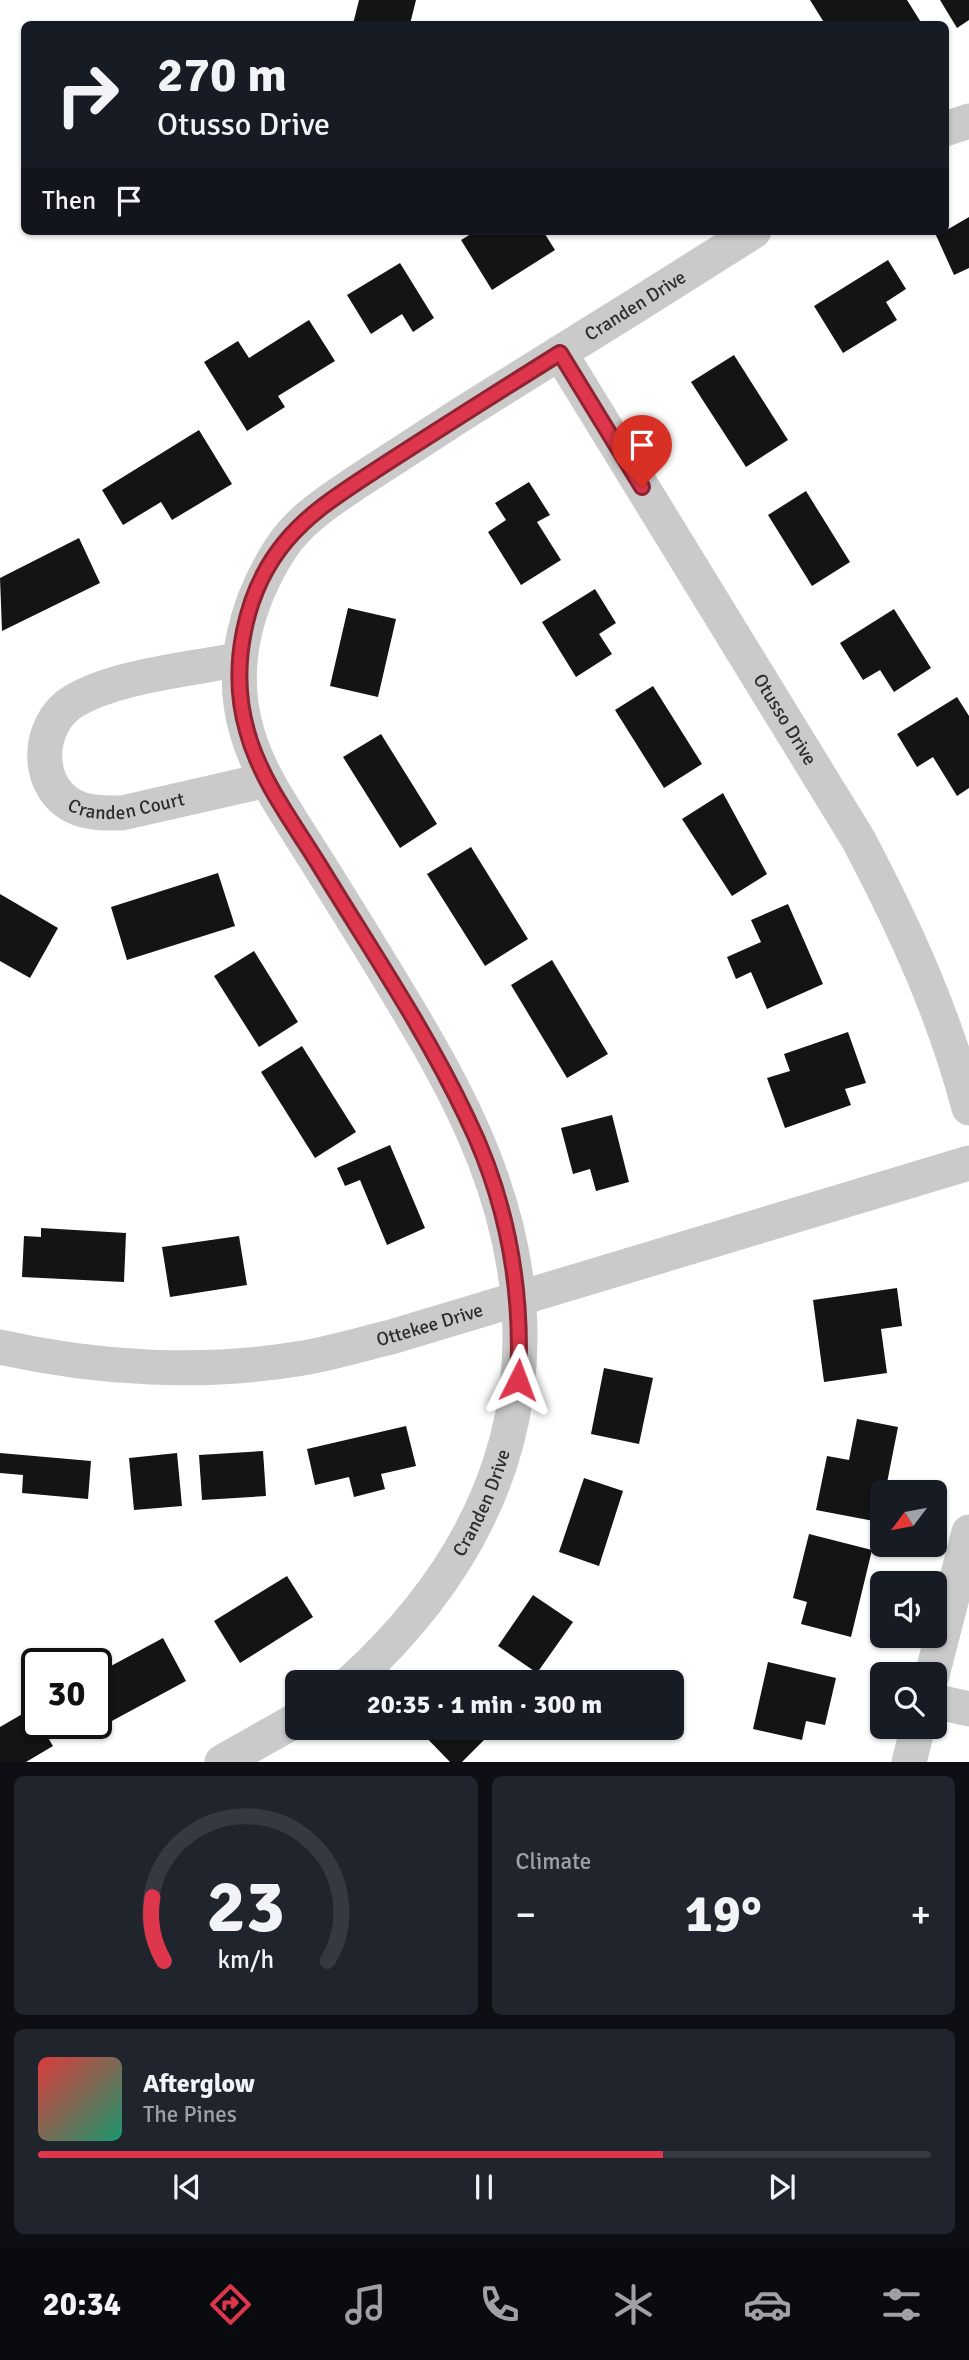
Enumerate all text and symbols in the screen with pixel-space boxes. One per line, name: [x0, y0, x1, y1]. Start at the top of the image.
text: 270 m: [157, 45, 287, 105]
icon: right: [42, 49, 133, 140]
text: Otusso Drive: [157, 105, 330, 144]
icon: arrive: [110, 182, 148, 220]
text: Then: [42, 185, 96, 217]
street label: Cranden Drive: [580, 265, 691, 347]
pin: [612, 415, 672, 487]
icon: arrive: [623, 426, 661, 464]
street label: Otusso Drive: [748, 669, 822, 770]
street label: Cranden Court: [64, 787, 187, 825]
street label: Ottekee Drive: [374, 1298, 486, 1352]
position arrow: [481, 1343, 555, 1417]
street label: Cranden Drive: [447, 1447, 516, 1561]
north arrow: [870, 1480, 947, 1558]
map controls: [870, 1480, 947, 1739]
button: sound: [870, 1571, 947, 1648]
speed limit sign: 30: [21, 1648, 112, 1739]
button: search: [870, 1662, 947, 1739]
text: 20:35 · 1 min · 300 m: [367, 1689, 602, 1721]
text: Climate: [516, 1847, 591, 1876]
text: 23: [206, 1864, 285, 1953]
text: 19°: [685, 1882, 762, 1946]
text: −: [516, 1891, 536, 1938]
text: +: [910, 1891, 931, 1938]
text: km/h: [217, 1944, 274, 1975]
text: Afterglow: [143, 2068, 255, 2100]
text: The Pines: [143, 2100, 237, 2129]
icon: previous: [168, 2168, 206, 2206]
icon: pause: [465, 2168, 503, 2206]
icon: next: [763, 2168, 801, 2206]
icon: directions: [206, 2280, 255, 2329]
icon: music: [341, 2280, 390, 2329]
icon: phone: [475, 2280, 524, 2329]
icon: climate: [609, 2280, 658, 2329]
icon: car: [743, 2280, 792, 2329]
icon: filters: [877, 2280, 926, 2329]
text: 20:34: [43, 2285, 121, 2324]

